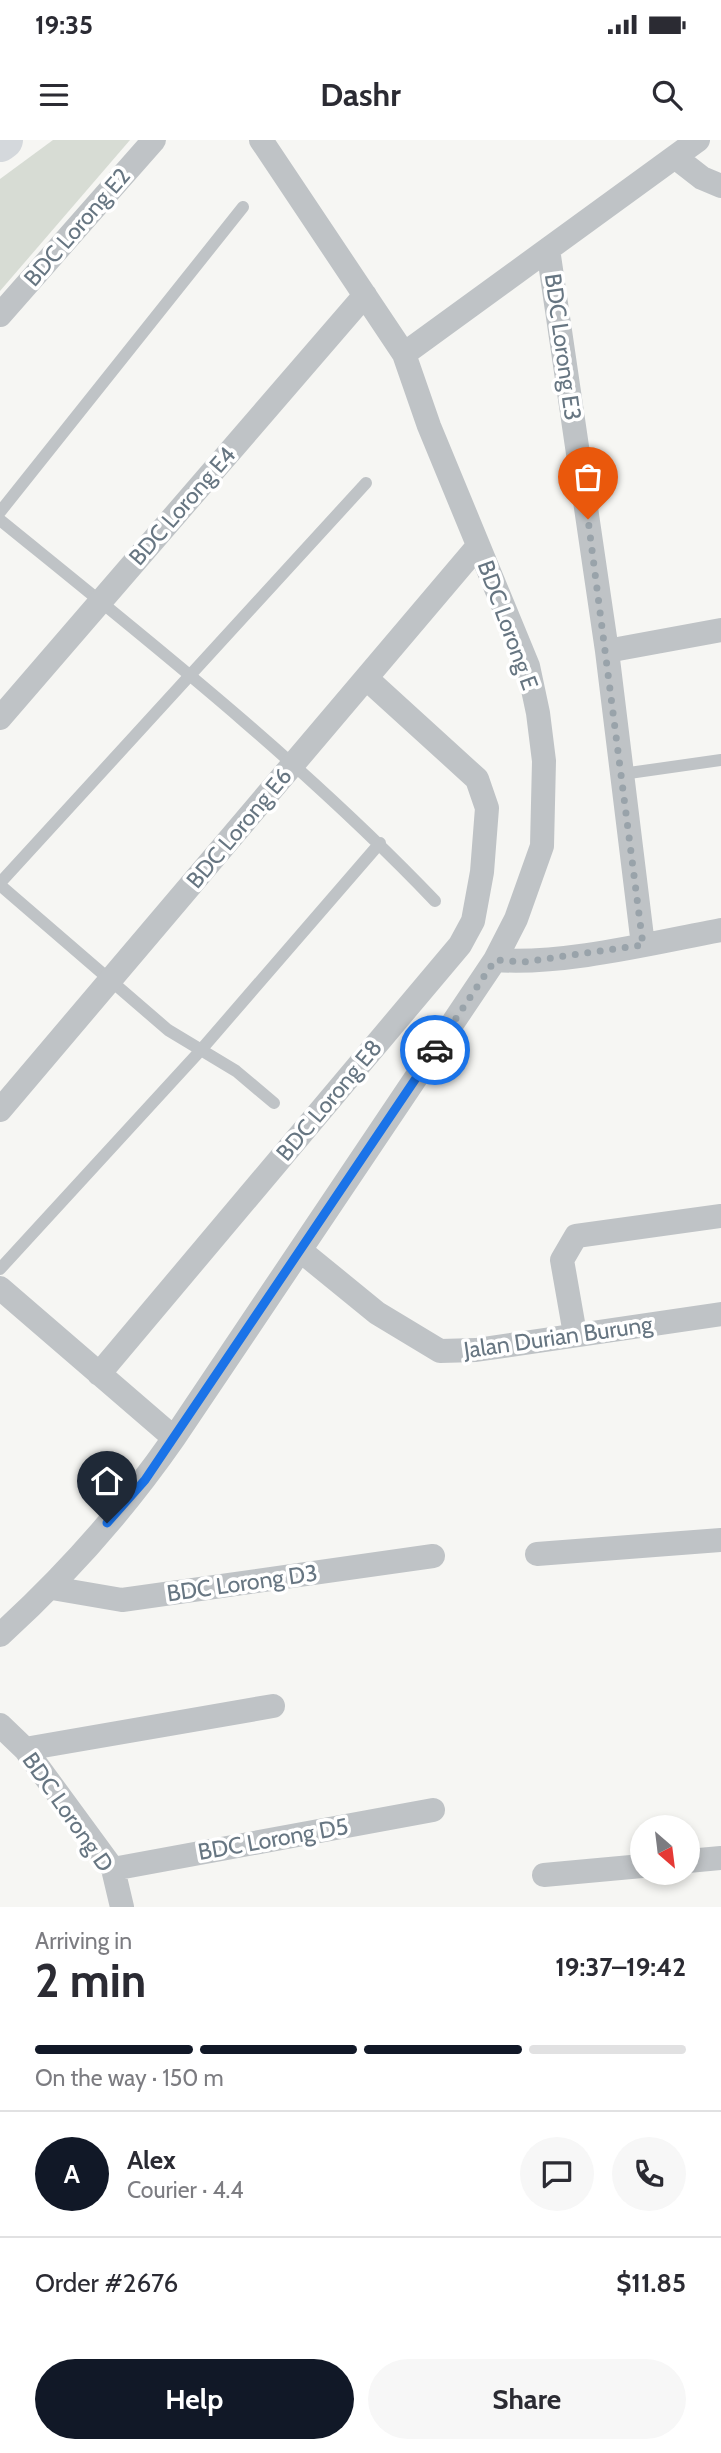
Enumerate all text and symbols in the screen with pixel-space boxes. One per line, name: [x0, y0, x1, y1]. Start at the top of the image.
text: 19:35: [35, 9, 93, 41]
text: Dashr: [320, 75, 401, 114]
icon: menu: [35, 76, 73, 114]
icon: search: [648, 76, 686, 114]
street label: BDC Lorong E2: [18, 162, 136, 292]
street label: BDC Lorong E3: [539, 272, 587, 422]
street label: BDC Lorong E4: [123, 441, 241, 571]
pin: [558, 447, 618, 519]
icon: bag: [569, 458, 607, 496]
street label: BDC Lorong E: [472, 557, 544, 693]
street label: BDC Lorong E6: [180, 762, 298, 894]
courier: [400, 1015, 470, 1085]
icon: car: [416, 1031, 454, 1069]
street label: BDC Lorong E8: [270, 1034, 388, 1166]
street label: Jalan Durian Burung: [461, 1310, 655, 1364]
pin: [77, 1451, 137, 1523]
icon: home: [88, 1462, 126, 1500]
street label: BDC Lorong D3: [165, 1559, 319, 1607]
street label: BDC Lorong D: [17, 1747, 119, 1877]
street label: BDC Lorong D5: [196, 1812, 350, 1866]
north arrow: [630, 1815, 700, 1885]
map controls: [630, 1815, 700, 1885]
text: Arriving in: [35, 1927, 132, 1955]
text: 19:37–19:42: [555, 1951, 686, 1983]
text: 2 min: [35, 1953, 146, 2009]
text: On the way · 150 m: [35, 2064, 224, 2092]
button: chat: [520, 2137, 594, 2211]
button: phone: [612, 2137, 686, 2211]
text: Alex: [127, 2144, 176, 2176]
text: A: [64, 2158, 80, 2190]
text: Courier · 4.4: [127, 2176, 244, 2204]
text: Order #2676: [35, 2267, 178, 2299]
text: $11.85: [616, 2267, 686, 2299]
button: Help: [35, 2359, 354, 2439]
button: Share: [368, 2359, 686, 2439]

